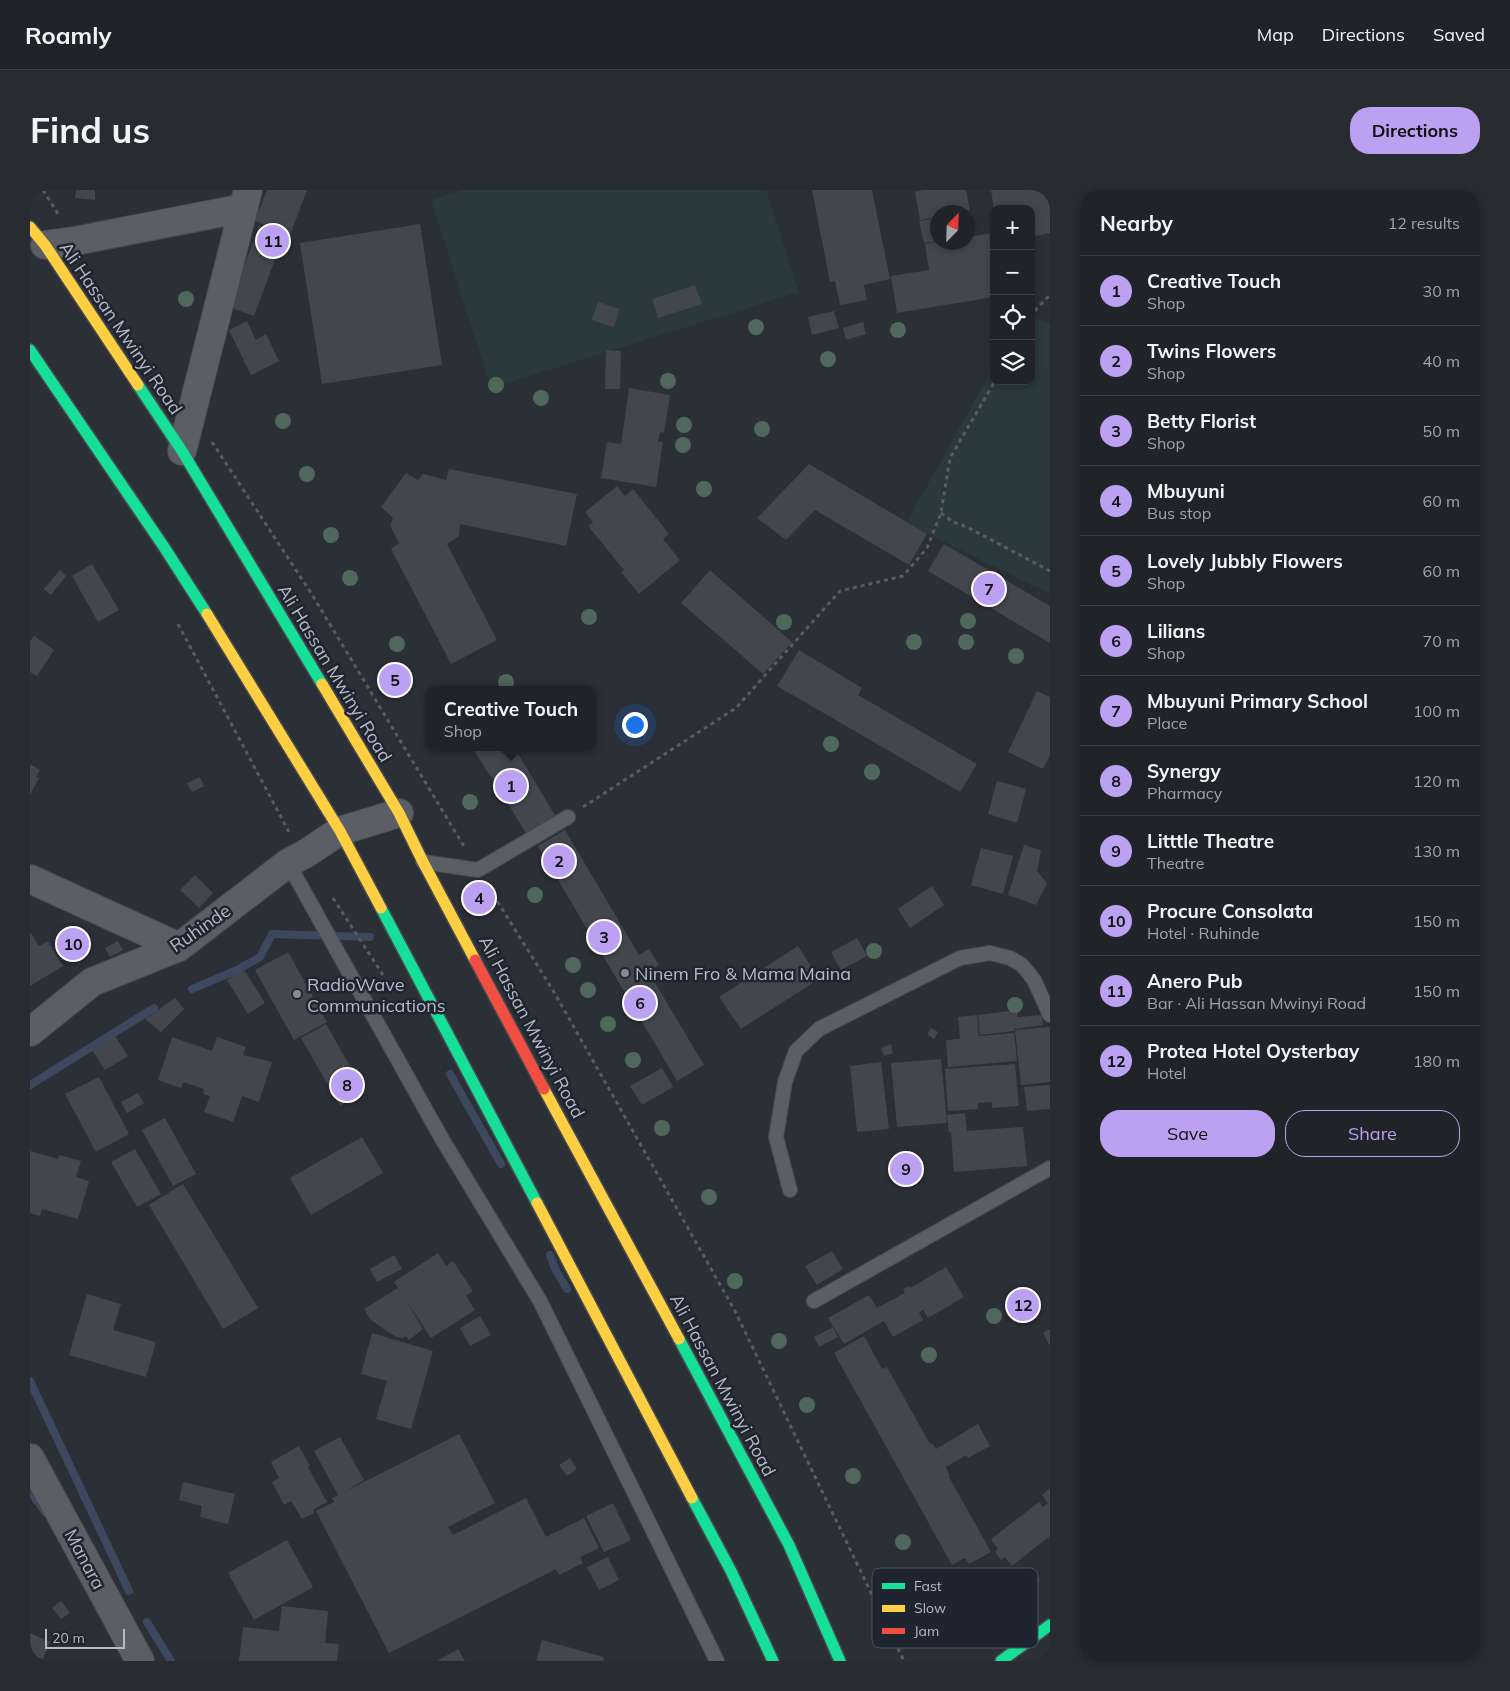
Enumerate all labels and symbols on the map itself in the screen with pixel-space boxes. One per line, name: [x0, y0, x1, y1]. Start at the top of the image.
north arrow: [930, 205, 975, 250]
pin: 11: [257, 222, 289, 260]
street label: Ali Hassan Mwinyi Road: [55, 237, 187, 419]
pin: 7: [973, 570, 1005, 608]
street label: Ali Hassan Mwinyi Road: [273, 580, 397, 766]
pin: 5: [379, 661, 411, 699]
your location: [622, 712, 648, 738]
pin: 1: [495, 767, 527, 805]
pin: 2: [543, 842, 575, 880]
pin: 4: [463, 879, 495, 917]
street label: Ruhinde: [165, 899, 235, 957]
pin: 3: [588, 918, 620, 956]
pin: 10: [57, 925, 89, 963]
street label: Ali Hassan Mwinyi Road: [474, 932, 590, 1122]
place label: Ninem Fro & Mama Maina: [635, 962, 851, 985]
marker: Ninem Fro & Mama Maina: [619, 967, 631, 979]
place label: RadioWave Communications: [307, 973, 446, 1017]
pin: 6: [624, 984, 656, 1022]
marker: RadioWave Communications: [291, 988, 303, 1000]
pin: 8: [331, 1066, 363, 1104]
pin: 9: [890, 1150, 922, 1188]
pin: 12: [1007, 1286, 1039, 1324]
street label: Ali Hassan Mwinyi Road: [665, 1290, 781, 1480]
street label: Manara: [60, 1525, 110, 1593]
legend: [872, 1568, 1038, 1648]
text: Fast: [914, 1577, 942, 1595]
text: Slow: [914, 1599, 946, 1617]
text: Jam: [914, 1622, 939, 1640]
scale bar: [45, 1626, 125, 1649]

